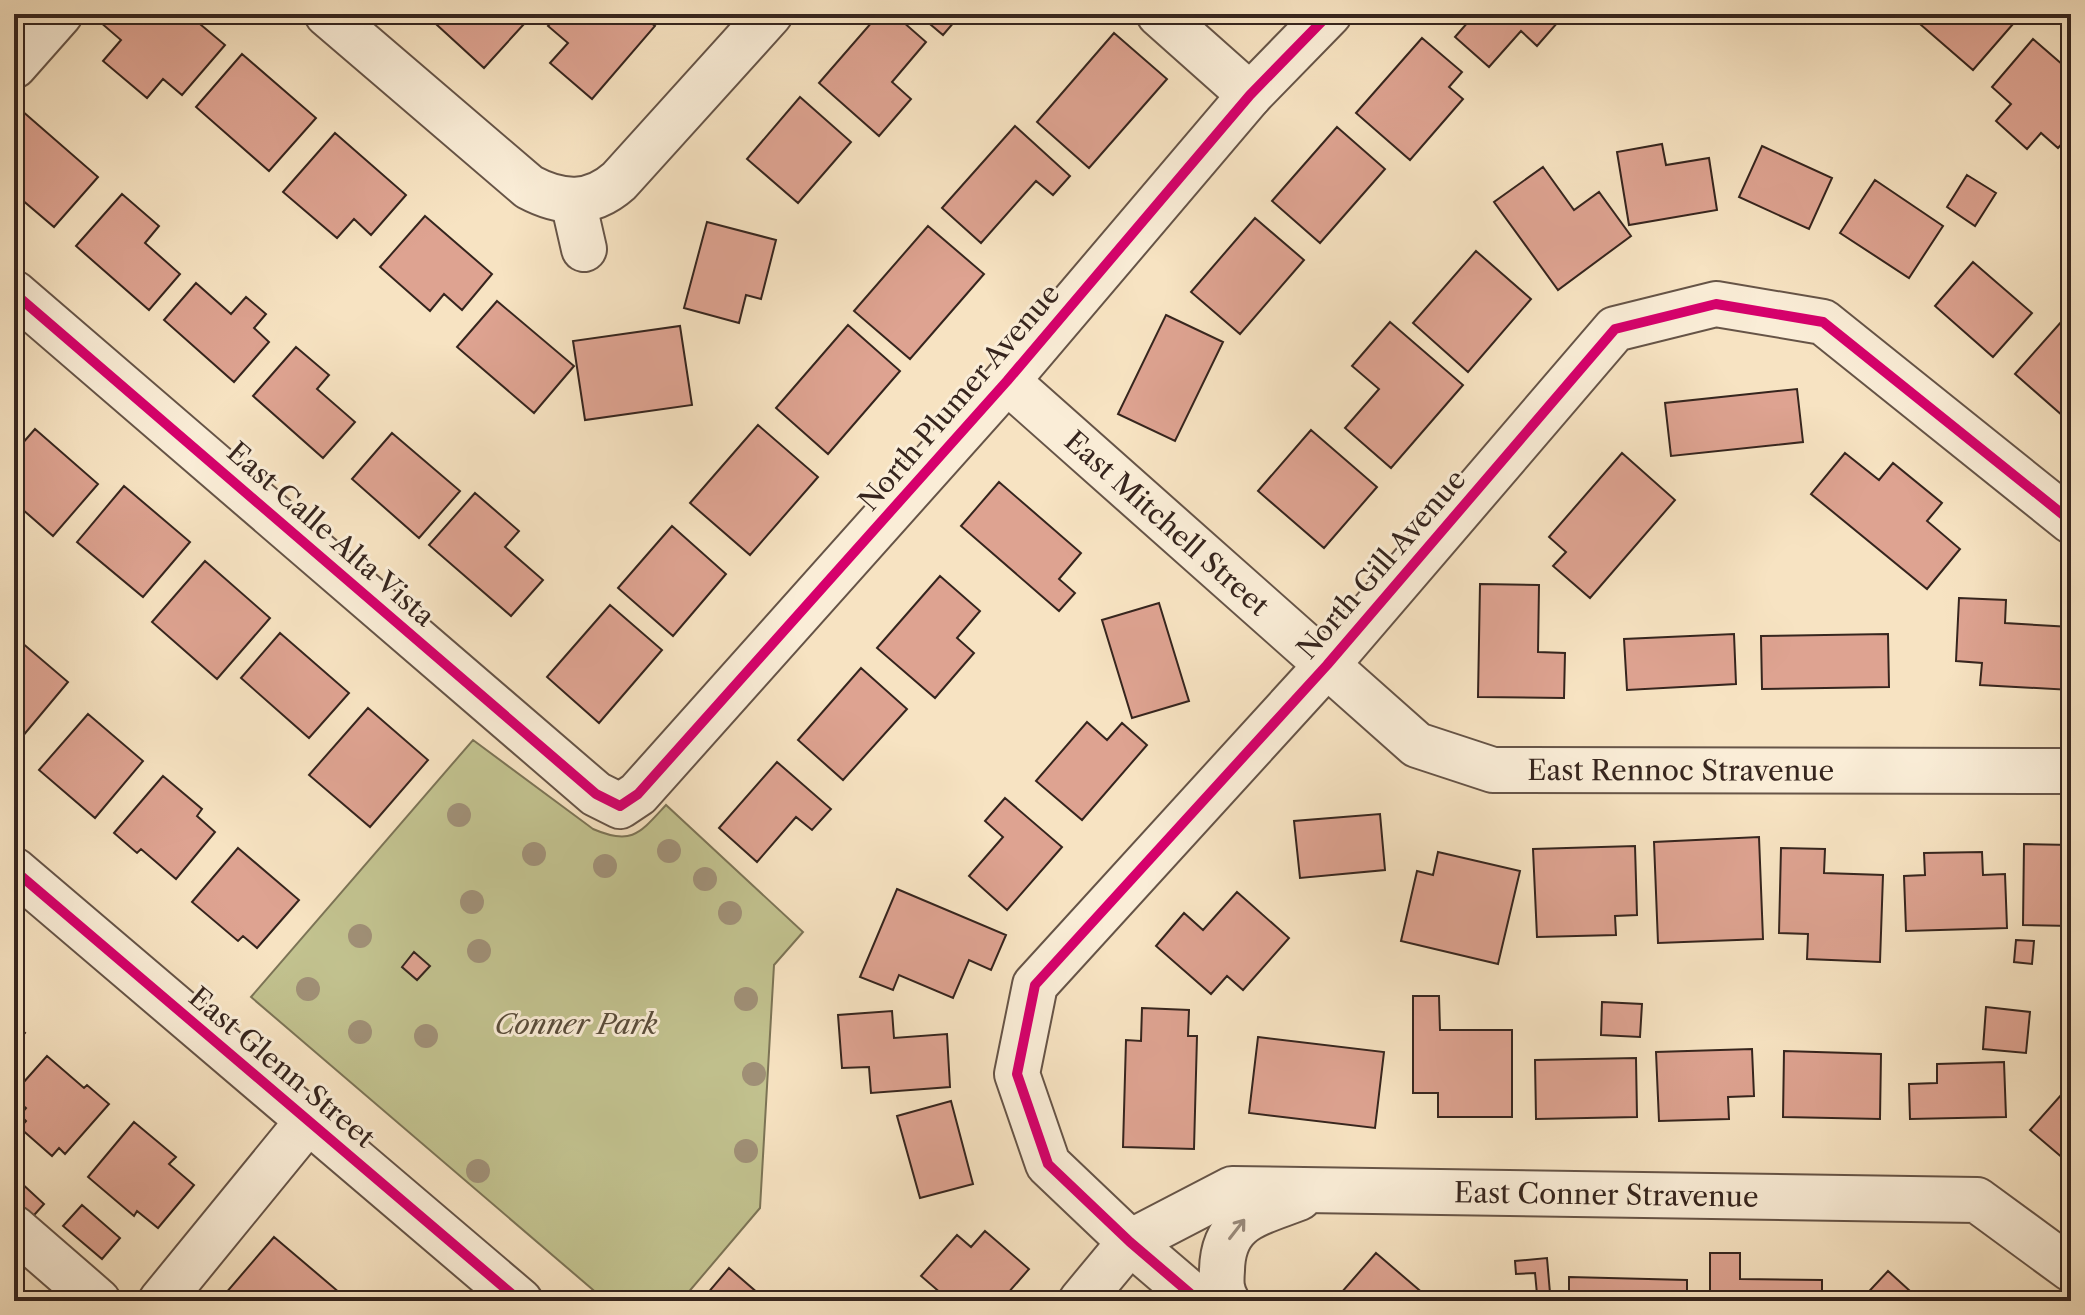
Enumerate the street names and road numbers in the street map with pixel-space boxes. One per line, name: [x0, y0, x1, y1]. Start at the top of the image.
street label: North Plumer Avenue: [851, 277, 1067, 517]
street label: East Mitchell Street: [1058, 424, 1276, 623]
street label: East Calle Alta Vista: [220, 435, 442, 633]
street label: North Gill Avenue: [1289, 462, 1473, 666]
street label: East Rennoc Stravenue: [1527, 753, 1834, 788]
street label: East Glenn Street: [182, 979, 382, 1155]
street label: East Conner Stravenue: [1454, 1175, 1759, 1214]

